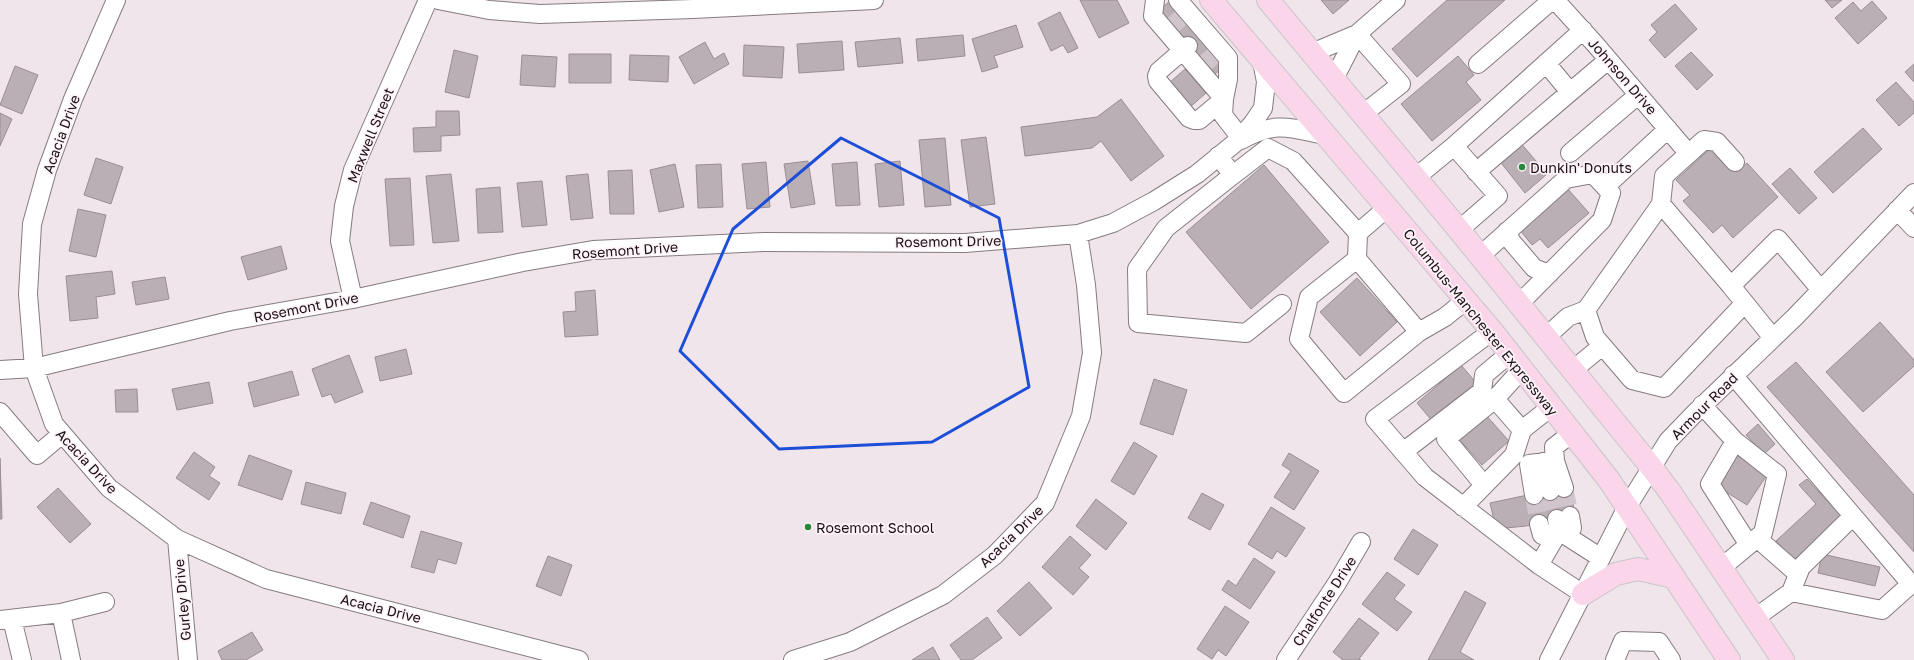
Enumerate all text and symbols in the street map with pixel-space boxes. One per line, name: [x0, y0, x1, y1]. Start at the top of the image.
street label: Johnson Drive: [1585, 34, 1661, 118]
street label: Maxwell Street: [343, 85, 397, 185]
street label: Acacia Drive: [39, 92, 83, 176]
place label: Dunkin' Donuts: [1530, 159, 1632, 176]
marker: Dunkin' Donuts: [1517, 162, 1527, 172]
street label: Columbus-Manchester Expressway: [1400, 225, 1562, 419]
street label: Rosemont Drive: [895, 232, 1001, 250]
street label: Rosemont Drive: [571, 238, 679, 262]
street label: Rosemont Drive: [252, 289, 360, 325]
street label: Armour Road: [1667, 369, 1741, 443]
street label: Acacia Drive: [53, 425, 121, 497]
street label: Acacia Drive: [976, 501, 1046, 571]
place label: Rosemont School: [816, 519, 934, 536]
marker: Rosemont School: [803, 522, 813, 532]
street label: Chalfonte Drive: [1289, 553, 1359, 649]
street label: Gurley Drive: [170, 558, 194, 642]
street label: Acacia Drive: [339, 590, 423, 626]

